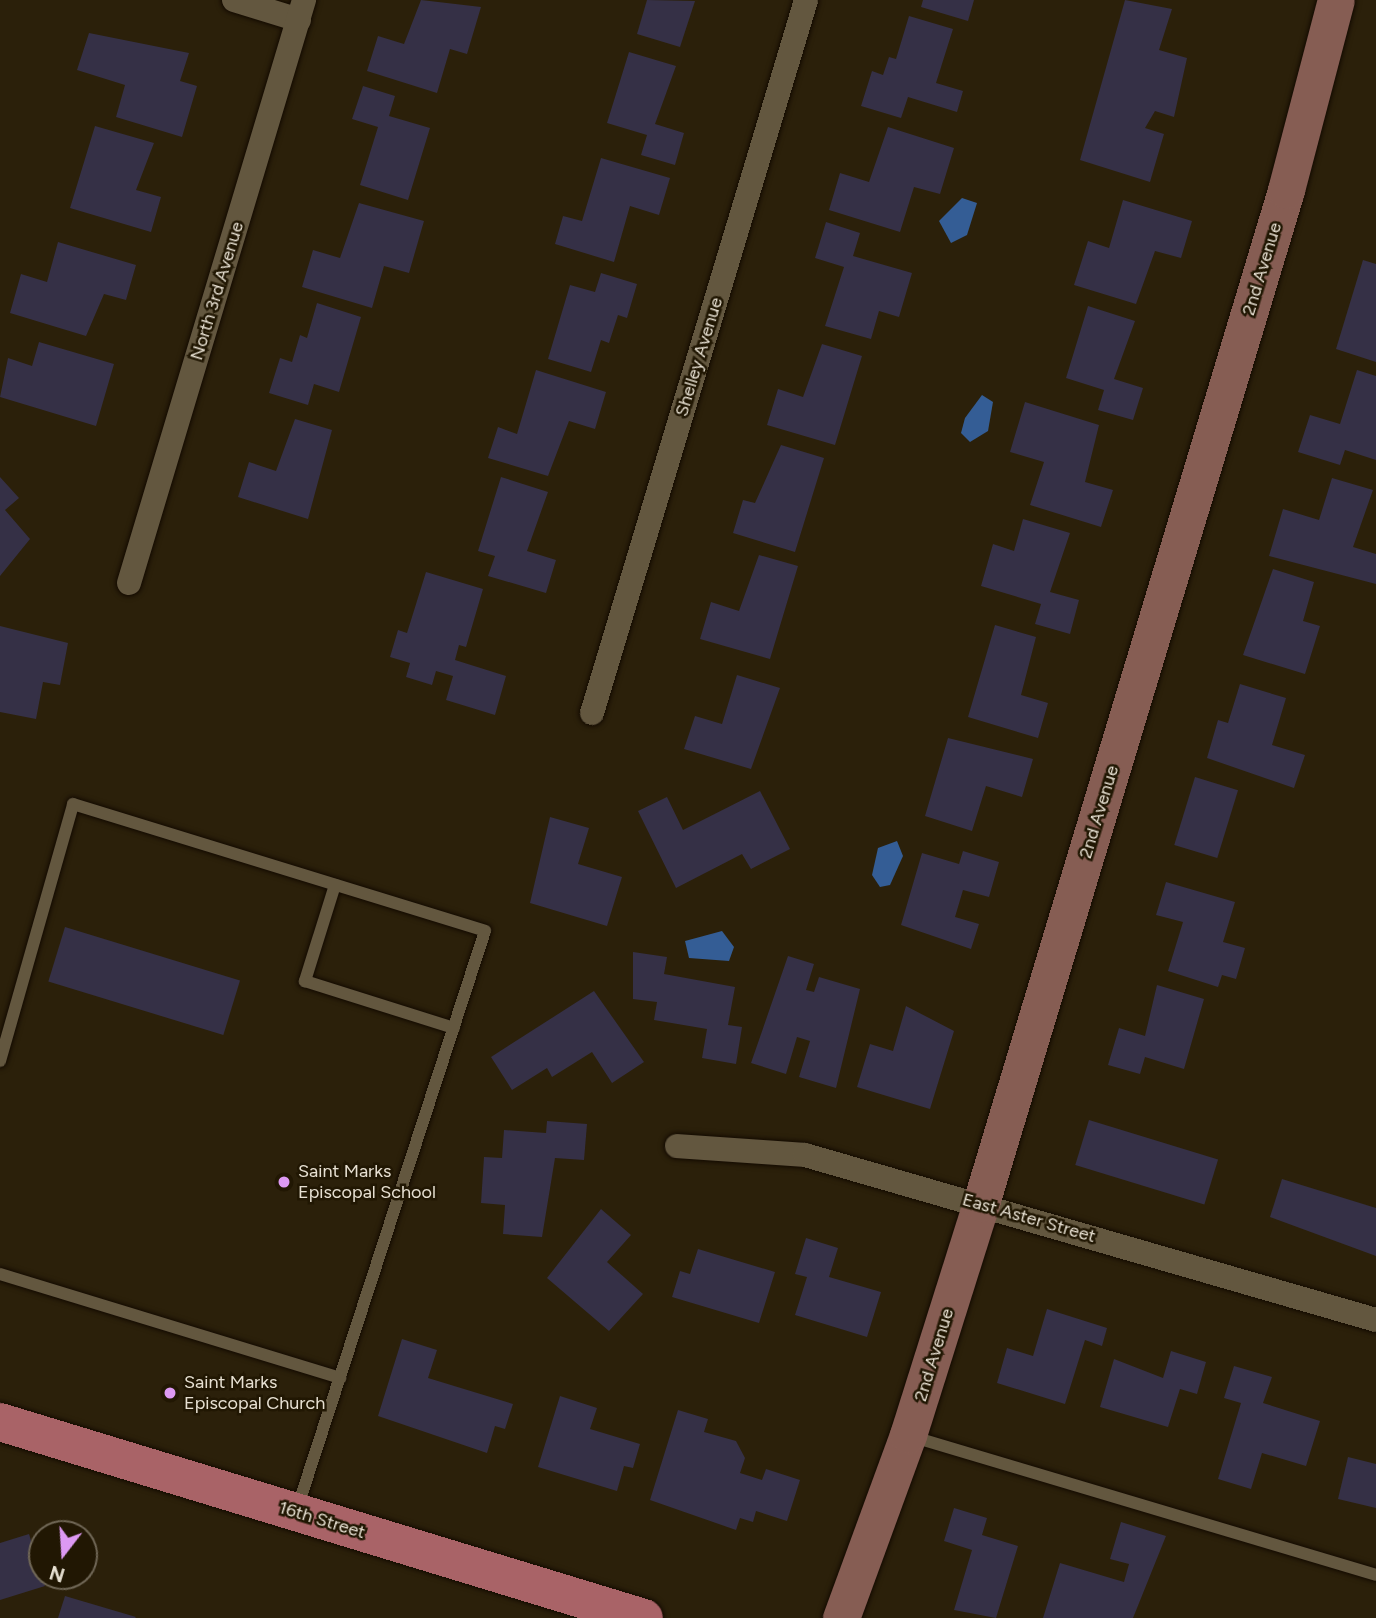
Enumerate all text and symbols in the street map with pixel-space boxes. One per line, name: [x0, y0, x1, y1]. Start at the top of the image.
street label: North 3rd Avenue: [186, 219, 248, 363]
street label: 2nd Avenue: [1238, 220, 1286, 318]
street label: Shelley Avenue: [671, 295, 727, 419]
street label: 2nd Avenue: [1075, 763, 1123, 861]
place label: Saint Marks Episcopal School: [298, 1161, 436, 1204]
marker: Saint Marks Episcopal School: [276, 1174, 292, 1190]
street label: East Aster Street: [960, 1189, 1098, 1247]
street label: 2nd Avenue: [910, 1306, 958, 1404]
place label: Saint Marks Episcopal Church: [184, 1372, 325, 1414]
marker: Saint Marks Episcopal Church: [162, 1385, 178, 1401]
street label: 16th Street: [276, 1497, 368, 1543]
north arrow: [28, 1520, 98, 1590]
text: N: [47, 1561, 68, 1587]

